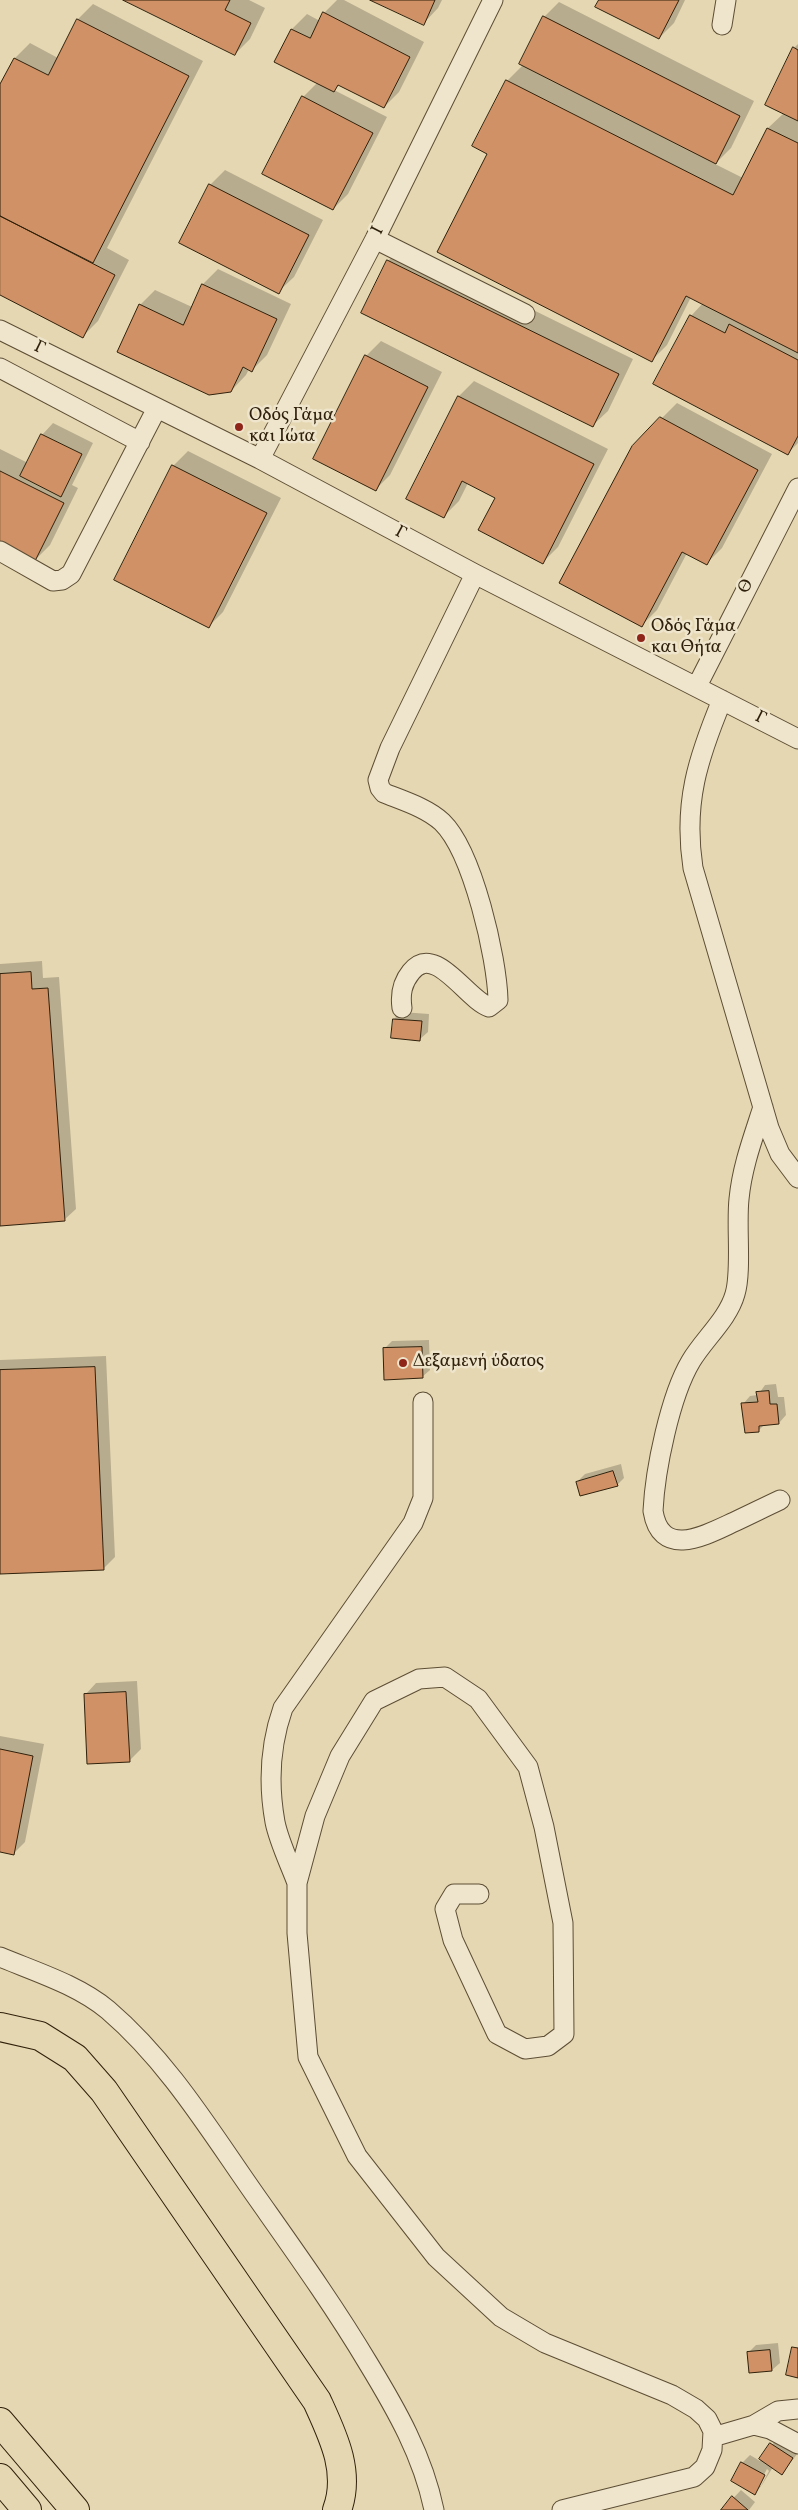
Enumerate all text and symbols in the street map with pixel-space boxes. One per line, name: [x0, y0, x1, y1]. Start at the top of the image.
street label: Ι: [368, 223, 390, 239]
street label: Γ: [30, 337, 48, 361]
place label: Οδός Γάμα και Ιώτα: [249, 406, 334, 448]
marker: Οδός Γάμα και Ιώτα: [233, 421, 245, 433]
street label: Γ: [390, 522, 410, 546]
street label: Θ: [734, 576, 760, 598]
place label: Οδός Γάμα και Θήτα: [651, 617, 736, 660]
marker: Οδός Γάμα και Θήτα: [635, 632, 647, 644]
street label: Γ: [751, 707, 769, 731]
place label: Δεξαμενή ύδατος: [413, 1352, 544, 1374]
marker: Δεξαμενή ύδατος: [397, 1357, 409, 1369]

